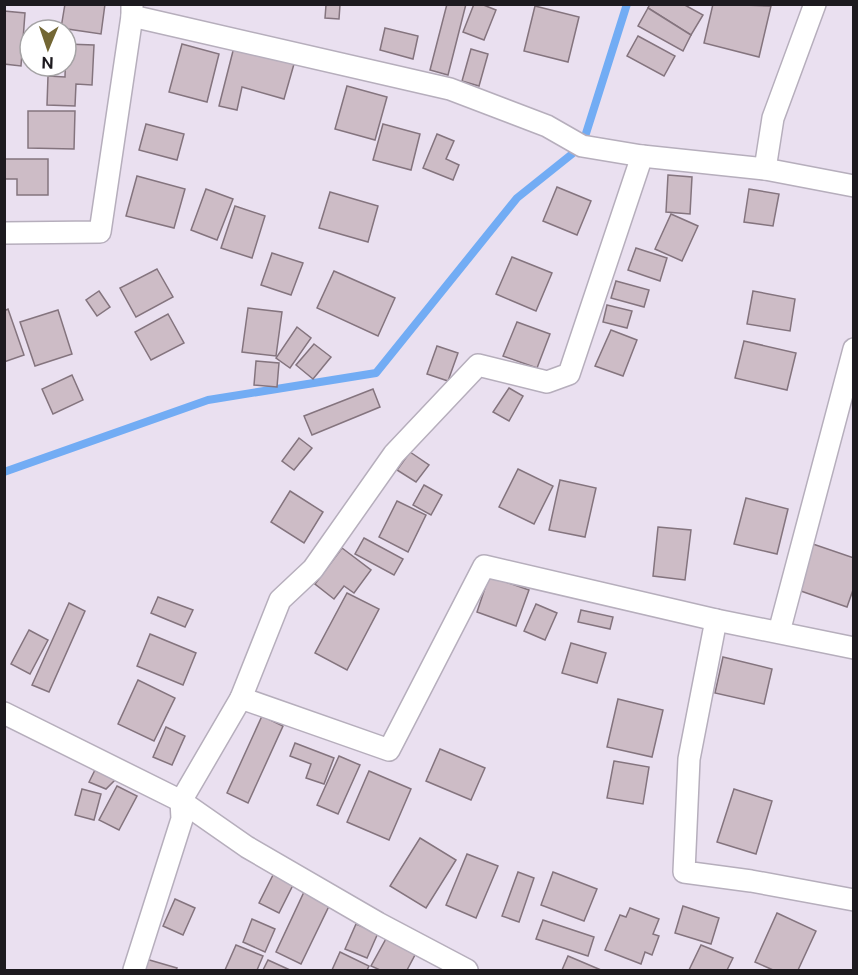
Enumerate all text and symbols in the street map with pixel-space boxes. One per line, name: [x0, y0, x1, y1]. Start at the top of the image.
north arrow: [18, 18, 78, 78]
text: N: [41, 53, 54, 72]

